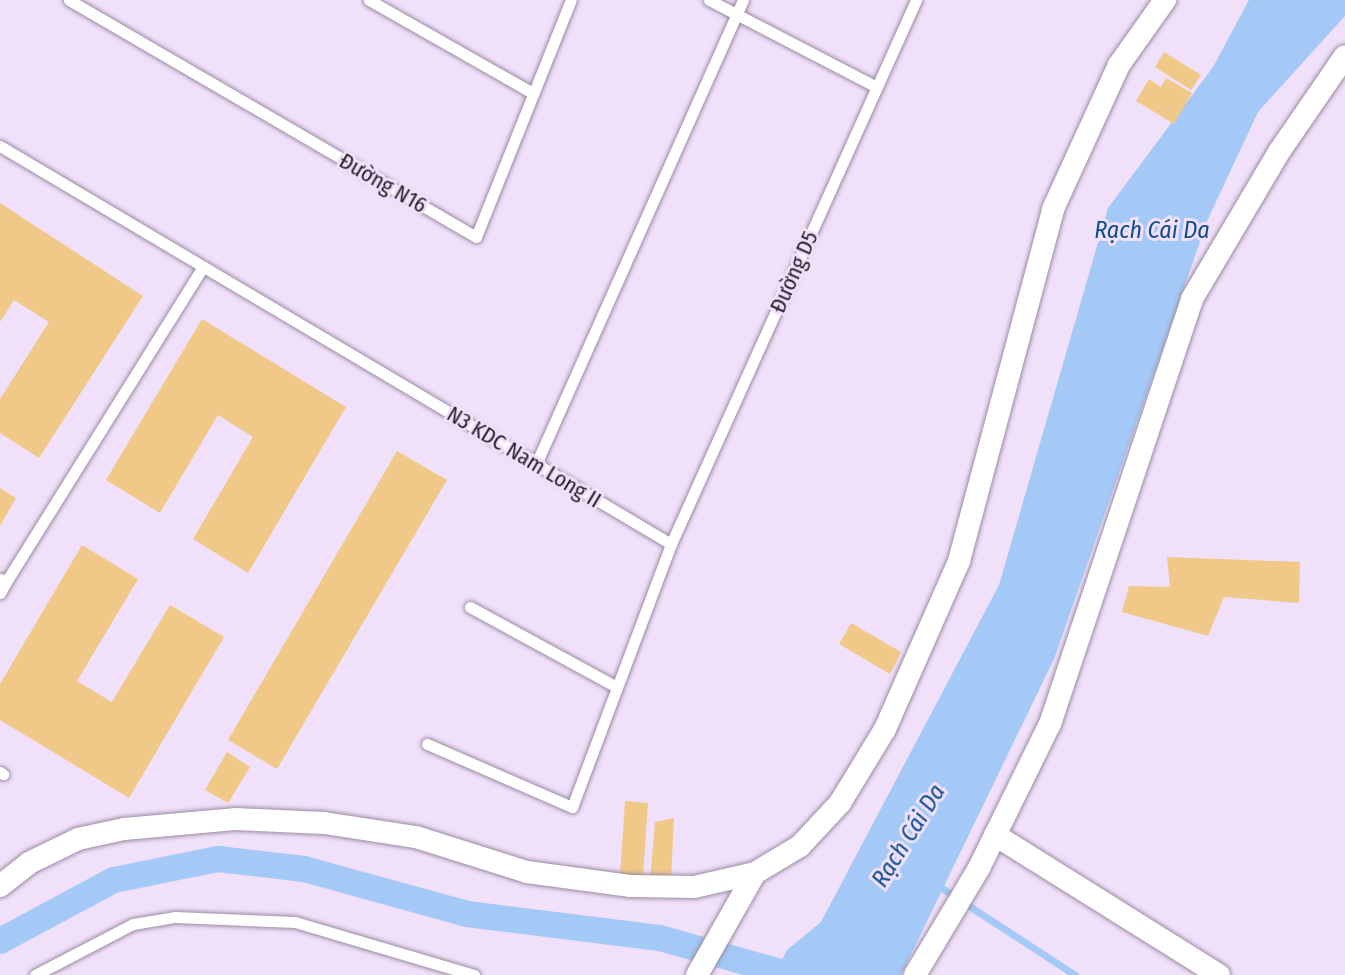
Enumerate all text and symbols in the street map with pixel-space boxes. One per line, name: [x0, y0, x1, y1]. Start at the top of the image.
street label: Đường N16: [335, 147, 431, 219]
water label: Rạch Cái Da: [1094, 217, 1210, 245]
street label: Đường D5: [764, 227, 824, 317]
street label: N3 KDC Nam Long II: [442, 401, 606, 513]
water label: Rạch Cái Da: [866, 779, 952, 893]

